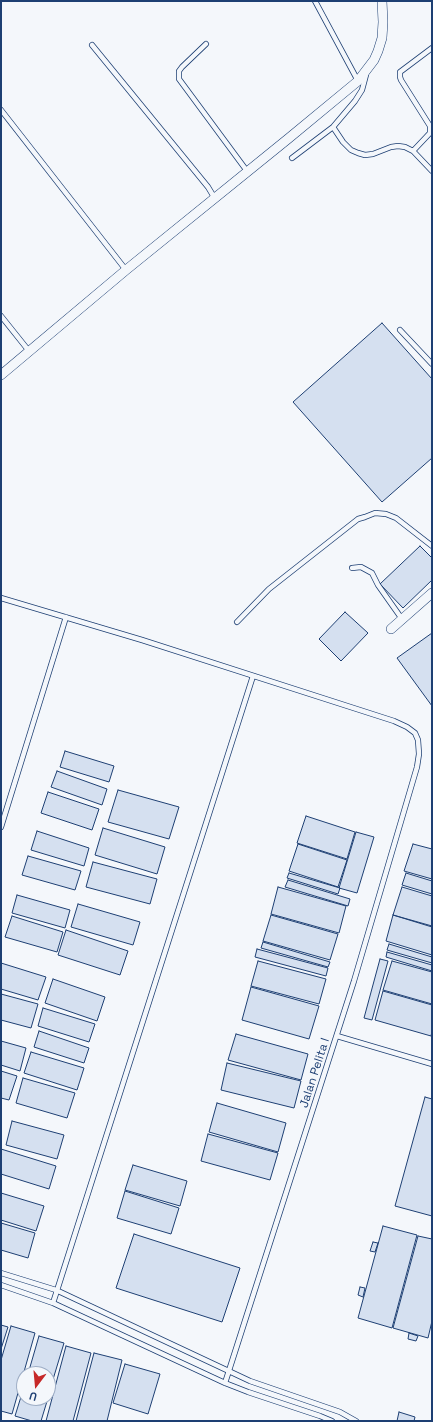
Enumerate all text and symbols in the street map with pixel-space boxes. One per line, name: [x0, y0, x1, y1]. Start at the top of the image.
street label: Jalan Pelita I: [297, 1036, 333, 1110]
north arrow: [16, 1366, 56, 1406]
text: U: [27, 1389, 38, 1404]

